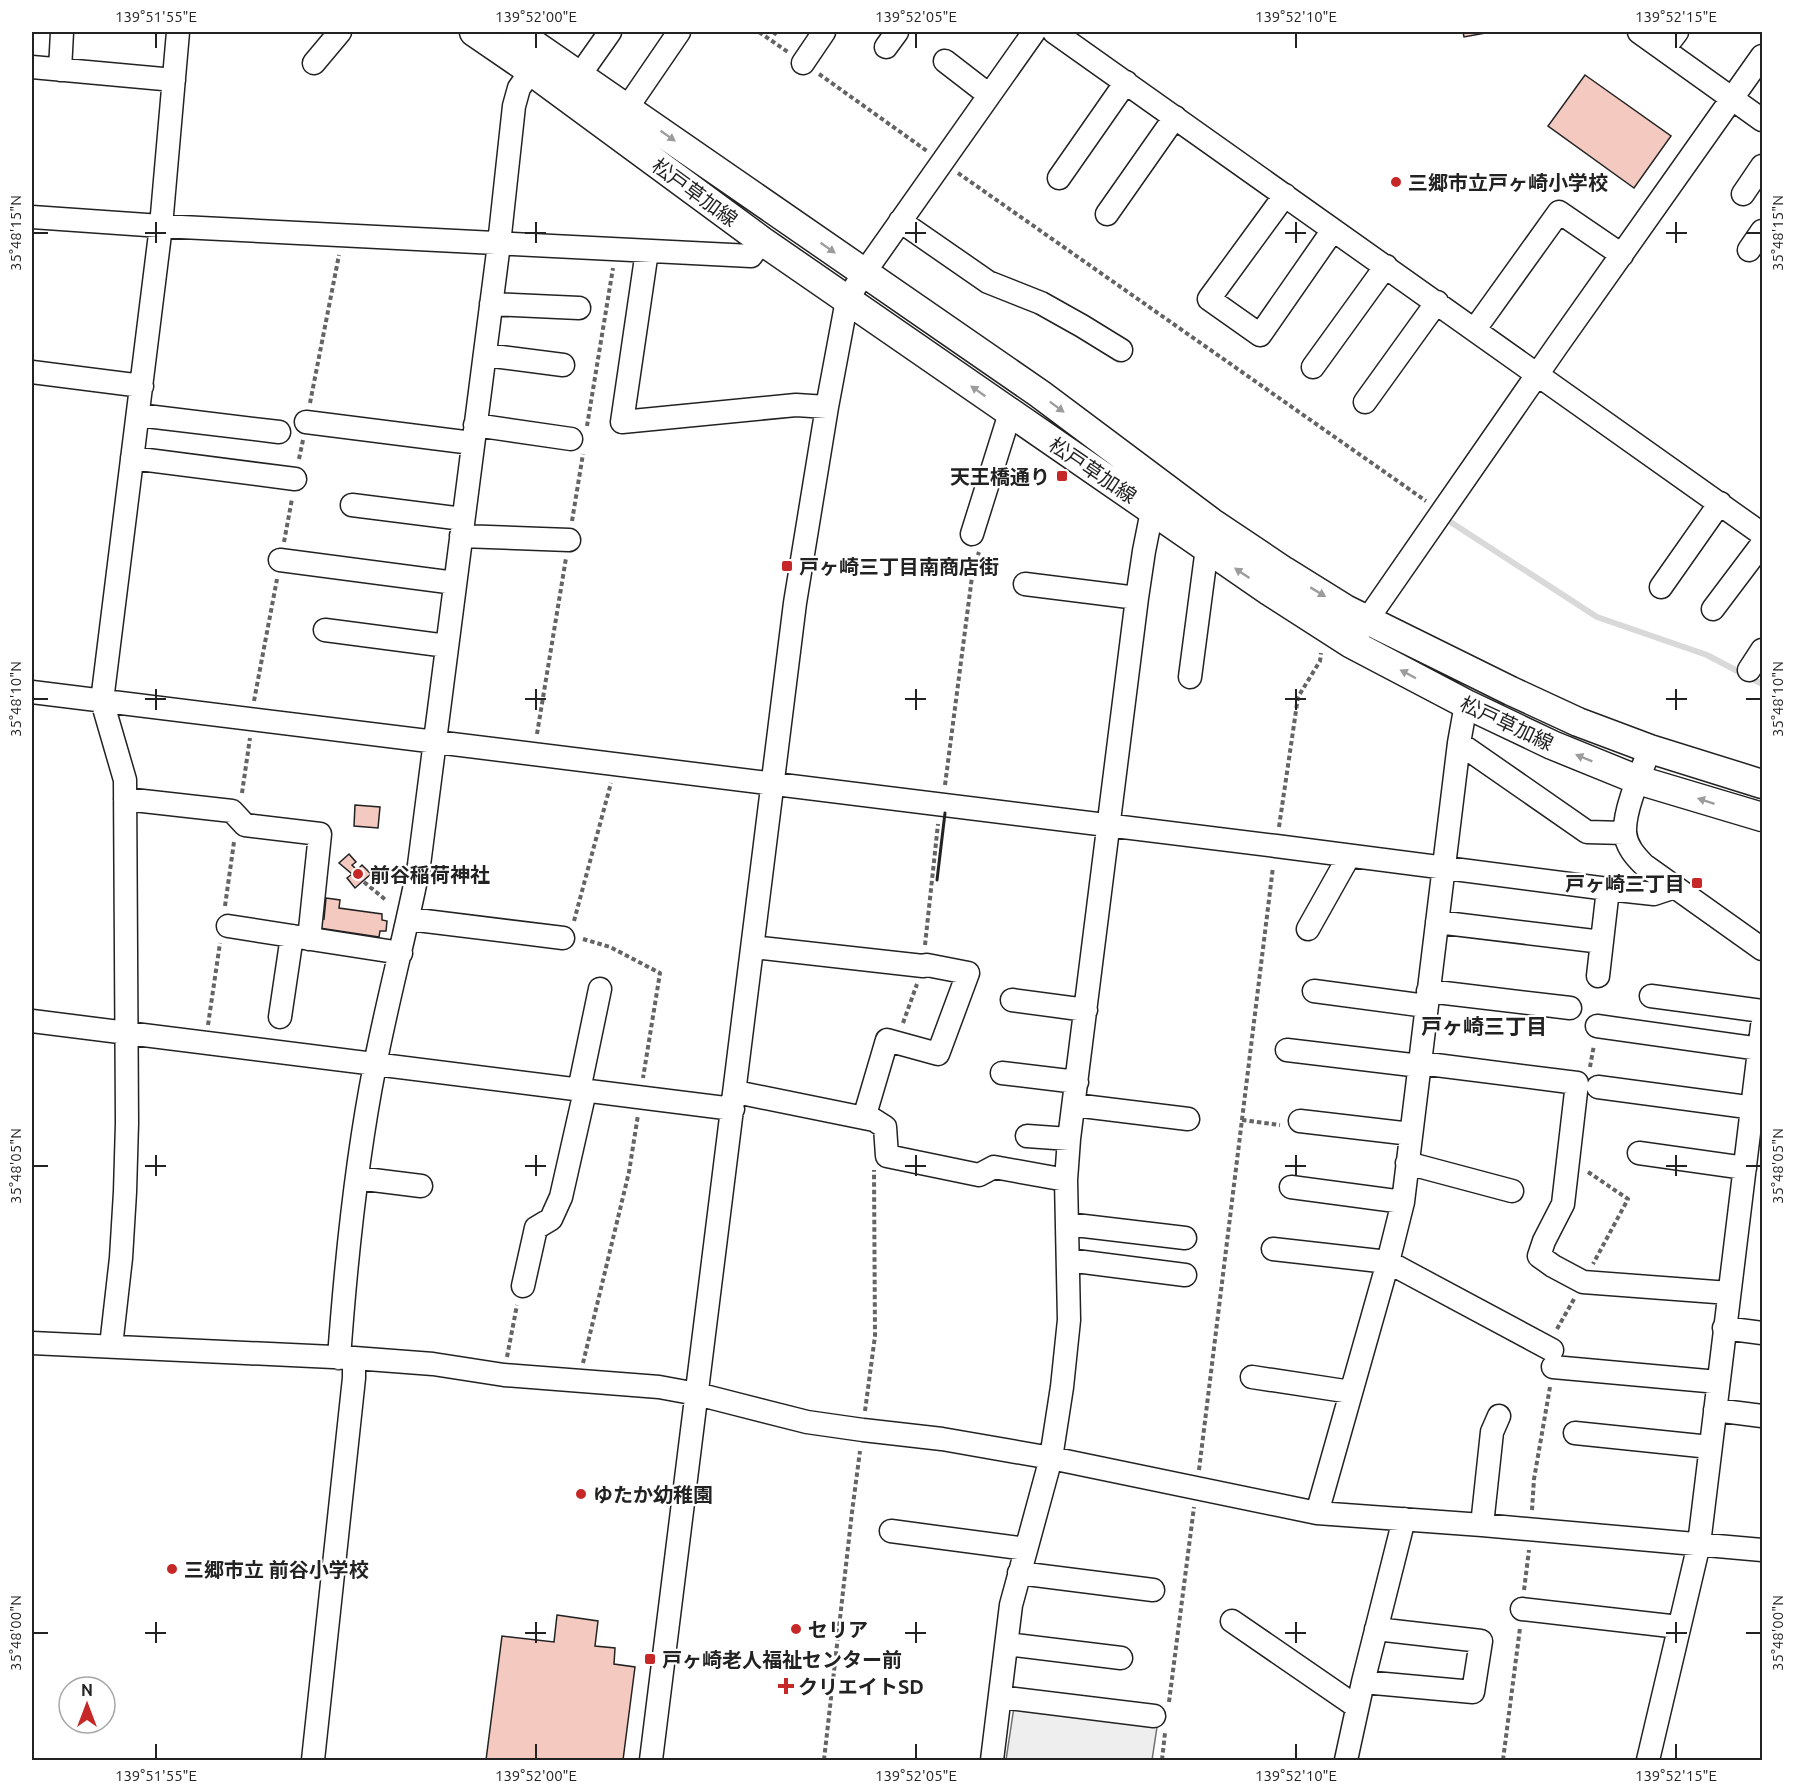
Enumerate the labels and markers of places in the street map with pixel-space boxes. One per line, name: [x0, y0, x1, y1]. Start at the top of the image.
place label: 三郷市立戸ヶ崎小学校: [1408, 171, 1608, 194]
marker: 三郷市立戸ヶ崎小学校: [1389, 175, 1403, 189]
place label: 天王橋通り: [950, 465, 1050, 488]
marker: 天王橋通り: [1055, 469, 1069, 483]
place label: 戸ヶ崎三丁目南商店街: [799, 555, 999, 578]
marker: 戸ヶ崎三丁目南商店街: [780, 559, 794, 573]
place label: 前谷稲荷神社: [370, 863, 490, 886]
marker: 前谷稲荷神社: [351, 867, 365, 881]
place label: 戸ヶ崎三丁目: [1565, 872, 1685, 895]
marker: 戸ヶ崎三丁目: [1690, 876, 1704, 890]
place label: ゆたか幼稚園: [593, 1483, 713, 1506]
marker: ゆたか幼稚園: [574, 1487, 588, 1501]
place label: 三郷市立 前谷小学校: [184, 1558, 369, 1581]
marker: 三郷市立 前谷小学校: [165, 1562, 179, 1576]
place label: セリア: [808, 1618, 868, 1641]
marker: セリア: [789, 1622, 803, 1636]
place label: 戸ヶ崎老人福祉センター前: [662, 1648, 902, 1671]
marker: 戸ヶ崎老人福祉センター前: [643, 1652, 657, 1666]
place label: クリエイトSD: [798, 1675, 924, 1698]
marker: クリエイトSD: [779, 1679, 793, 1693]

